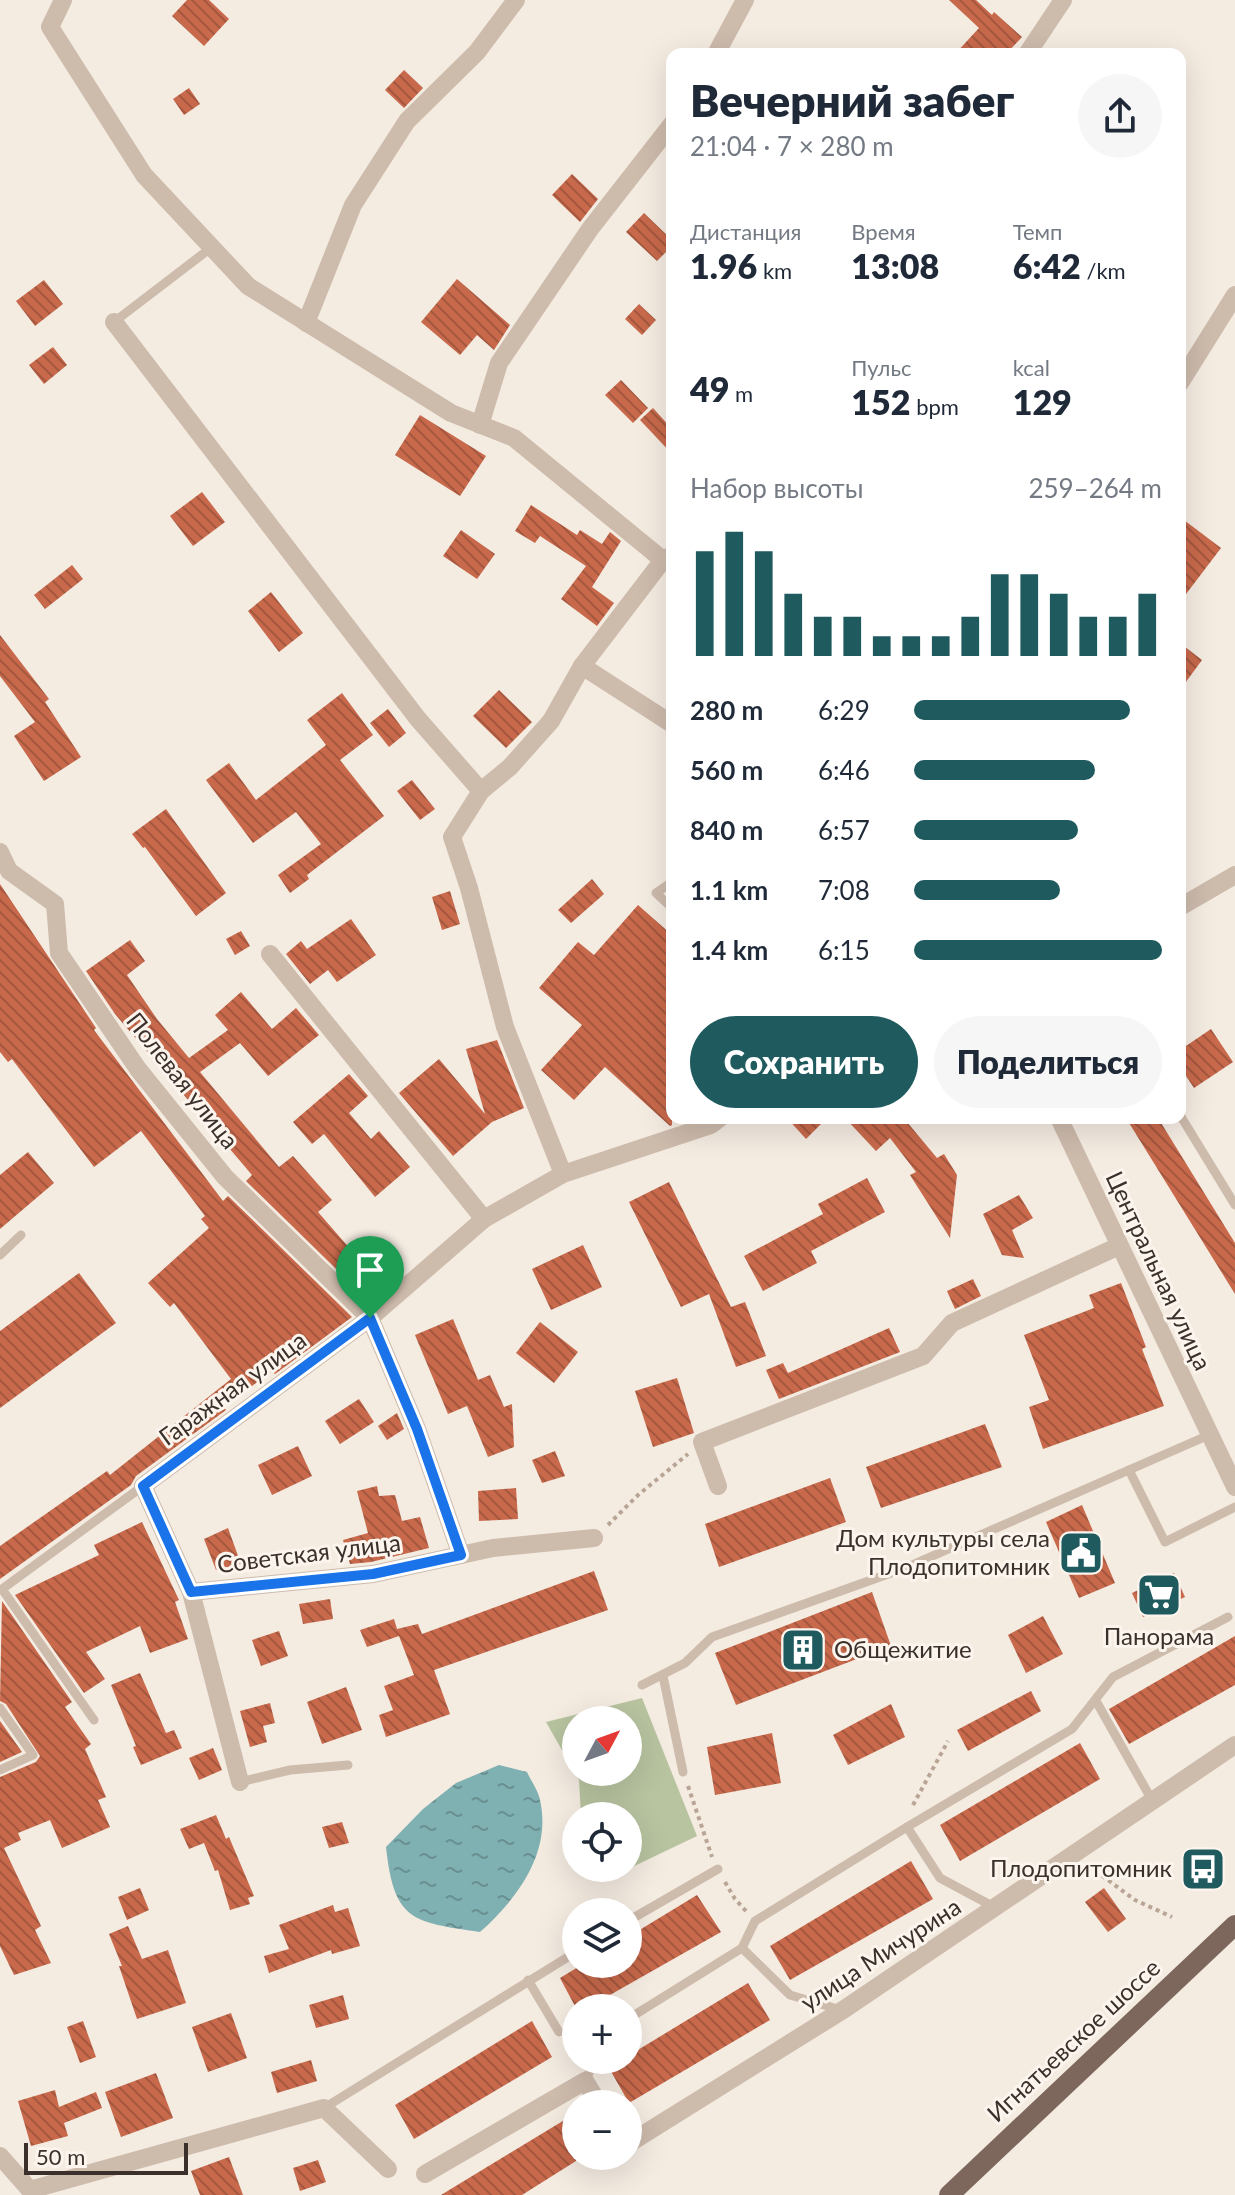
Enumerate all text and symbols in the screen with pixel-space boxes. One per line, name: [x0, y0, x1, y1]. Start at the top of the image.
text: Вечерний забег: [690, 74, 1014, 126]
button: share: [1078, 74, 1162, 158]
text: 21:04 · 7 × 280 m: [690, 130, 894, 162]
text: Дистанция: [690, 218, 801, 245]
text: Время: [851, 218, 916, 245]
text: Темп: [1013, 218, 1063, 245]
text: 1.96: [690, 245, 757, 286]
text: 13:08: [851, 245, 939, 286]
text: 6:42: [1013, 245, 1081, 286]
text: km: [757, 257, 792, 284]
text: /km: [1081, 257, 1126, 284]
text: Пульс: [851, 354, 912, 381]
text: kcal: [1013, 354, 1050, 381]
text: 49: [690, 368, 729, 409]
text: m: [729, 380, 753, 407]
text: 152: [851, 381, 911, 422]
text: 129: [1013, 381, 1072, 422]
text: bpm: [911, 393, 959, 420]
text: Набор высоты: [690, 472, 864, 504]
text: 259–264 m: [1028, 472, 1162, 504]
text: 280 m: [690, 694, 763, 726]
text: 6:29: [818, 694, 870, 726]
text: 560 m: [690, 754, 763, 786]
text: 6:46: [818, 754, 870, 786]
text: 840 m: [690, 814, 763, 846]
text: 6:57: [818, 814, 870, 846]
text: 1.1 km: [690, 874, 768, 906]
text: 7:08: [818, 874, 870, 906]
text: 1.4 km: [690, 934, 768, 966]
text: 6:15: [818, 934, 870, 966]
street label: Полевая улица: [121, 1006, 245, 1154]
button: Сохранить: [690, 1016, 918, 1108]
button: Поделиться: [934, 1016, 1162, 1108]
street label: Центральная улица: [1101, 1166, 1218, 1374]
pin: [336, 1236, 404, 1318]
icon: arrive: [348, 1248, 392, 1292]
street label: Гаражная улица: [153, 1325, 311, 1451]
place label: Дом культуры села Плодопитомник: [836, 1523, 1051, 1580]
street label: Советская улица: [215, 1527, 402, 1578]
public building icon: Дом культуры села Плодопитомник: [1057, 1529, 1105, 1577]
supermarket icon: Панорама: [1135, 1571, 1183, 1619]
place label: Панорама: [1104, 1621, 1214, 1650]
building icon: Общежитие: [779, 1626, 827, 1674]
place label: Общежитие: [834, 1634, 972, 1663]
north arrow: [562, 1706, 642, 1786]
map controls: [562, 1706, 642, 2170]
button: locate: [562, 1802, 642, 1882]
bus stop icon: Плодопитомник: [1179, 1845, 1227, 1893]
place label: Плодопитомник: [990, 1853, 1173, 1882]
street label: улица Мичурина: [795, 1891, 966, 2016]
button: layers: [562, 1898, 642, 1978]
street label: Игнатьевское шоссе: [981, 1952, 1165, 2127]
button: +: [562, 1994, 642, 2074]
button: −: [562, 2090, 642, 2170]
scale bar: [24, 2139, 188, 2175]
text: 50 m: [36, 2143, 85, 2170]

